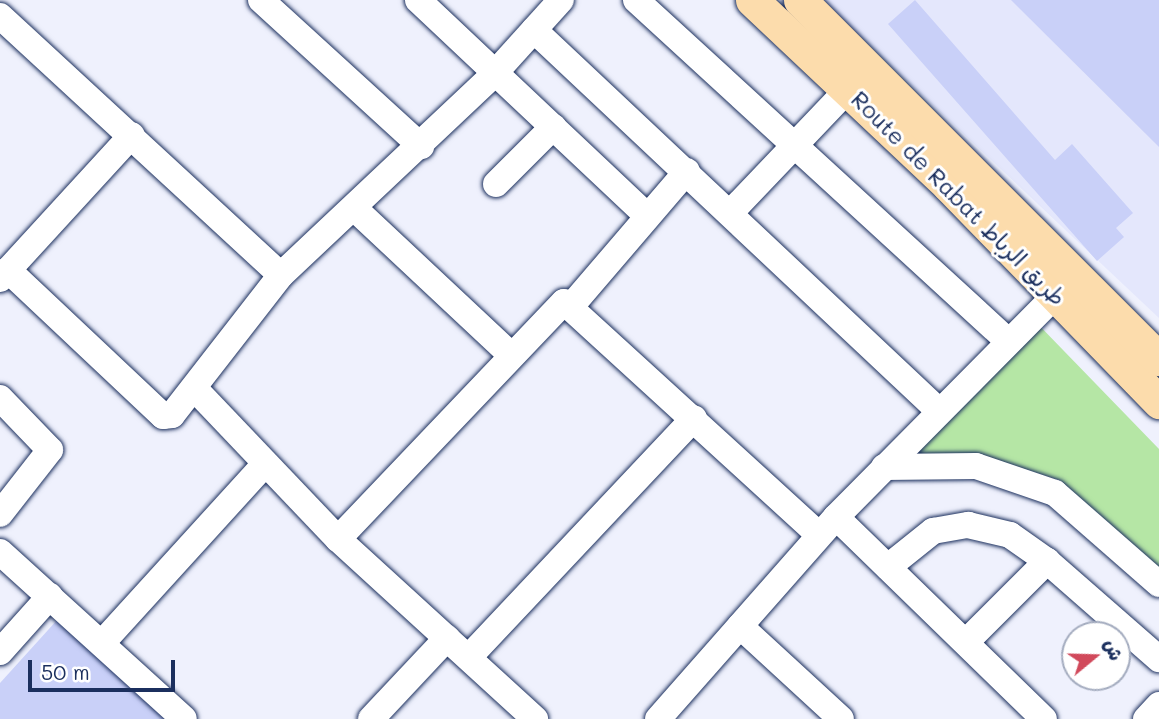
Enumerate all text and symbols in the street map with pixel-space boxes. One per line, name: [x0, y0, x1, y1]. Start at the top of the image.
street label: Route de Rabat طريق الرباط: [846, 85, 1072, 311]
north arrow: [1061, 621, 1131, 691]
text: ش: [1099, 636, 1130, 664]
scale bar: [32, 646, 178, 690]
text: 50 m: [41, 658, 90, 685]

